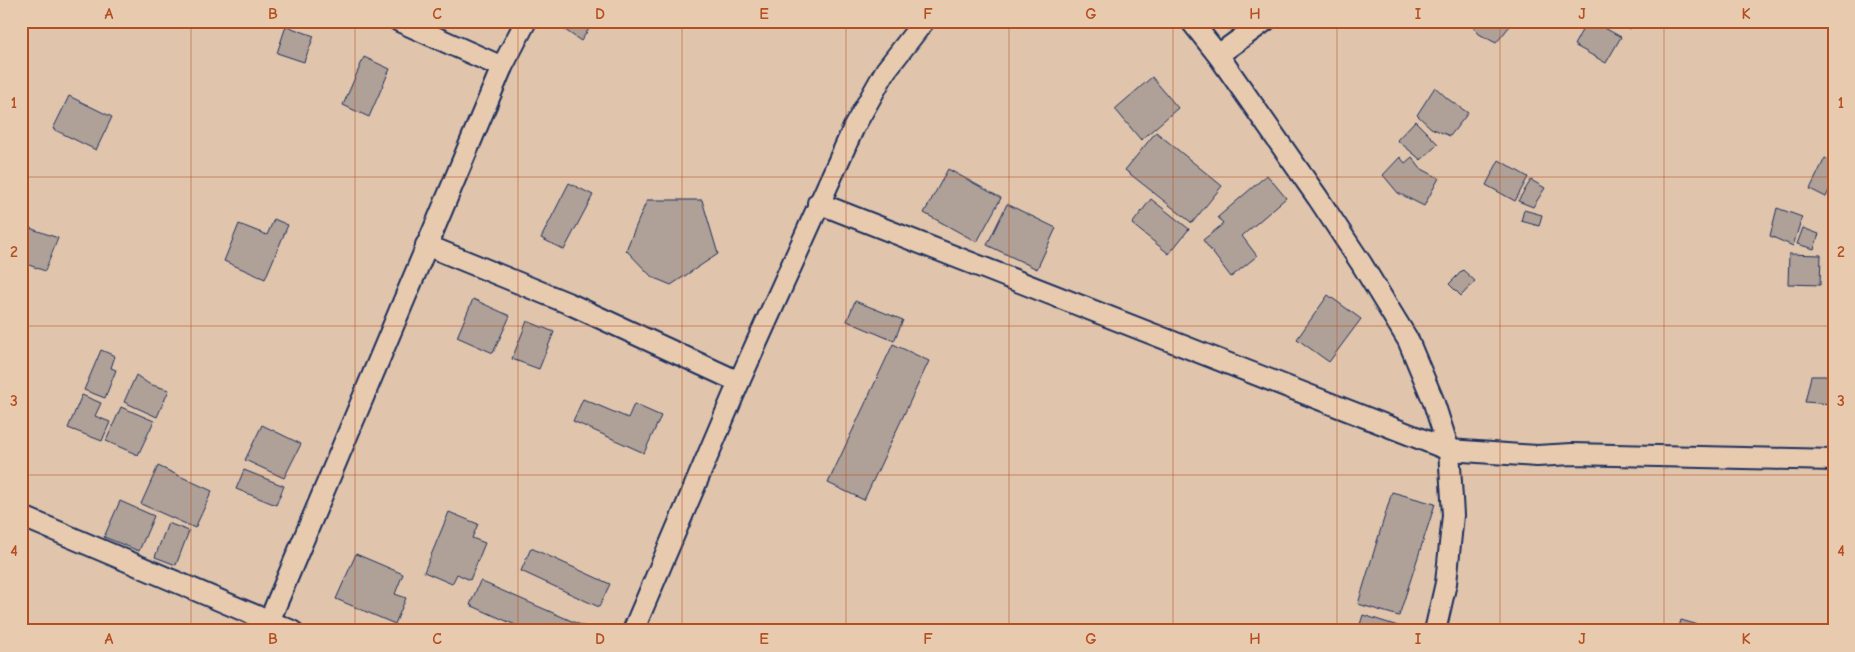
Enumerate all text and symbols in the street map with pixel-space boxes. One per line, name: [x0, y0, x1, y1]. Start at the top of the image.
text: A: [105, 5, 114, 23]
text: B: [268, 5, 278, 23]
text: C: [432, 5, 442, 23]
text: D: [595, 5, 605, 23]
text: E: [759, 5, 769, 23]
text: F: [923, 5, 933, 23]
text: G: [1085, 5, 1097, 23]
text: H: [1249, 5, 1261, 23]
text: I: [1415, 5, 1421, 23]
text: J: [1578, 5, 1586, 23]
text: K: [1741, 5, 1751, 23]
text: 1: [11, 94, 17, 112]
text: 1: [1838, 94, 1844, 112]
text: 2: [10, 243, 18, 261]
text: 2: [1837, 243, 1845, 261]
text: 3: [10, 392, 18, 410]
text: 3: [1837, 392, 1845, 410]
text: 4: [10, 542, 18, 560]
text: 4: [1837, 542, 1845, 560]
text: A: [105, 630, 114, 648]
text: B: [268, 630, 278, 648]
text: C: [432, 630, 442, 648]
text: D: [595, 630, 605, 648]
text: E: [759, 630, 769, 648]
text: F: [923, 630, 933, 648]
text: G: [1085, 630, 1097, 648]
text: H: [1249, 630, 1261, 648]
text: I: [1415, 630, 1421, 648]
text: J: [1578, 630, 1586, 648]
text: K: [1741, 630, 1751, 648]

